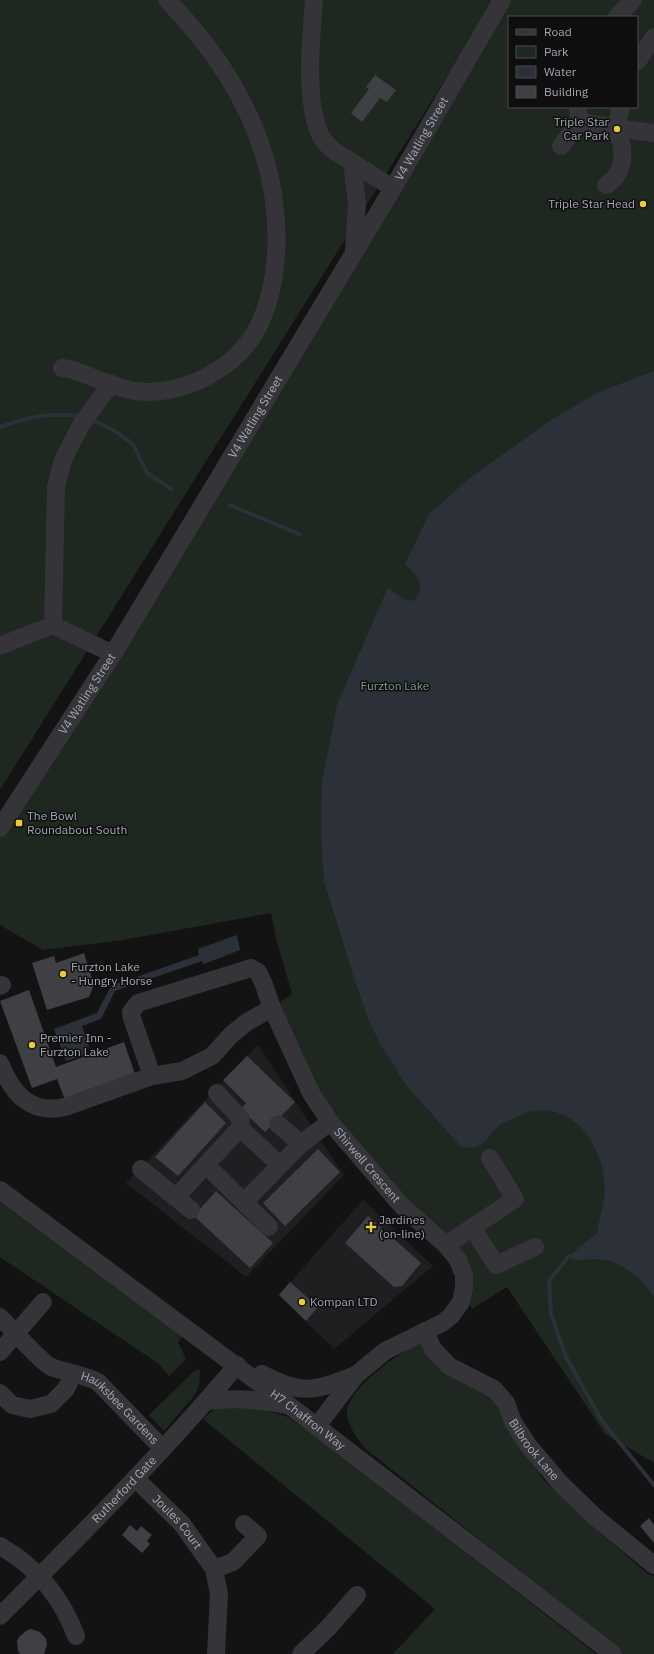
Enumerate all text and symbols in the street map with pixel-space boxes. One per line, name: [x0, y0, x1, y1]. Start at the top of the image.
legend: [508, 16, 638, 108]
text: Road: [544, 24, 572, 39]
text: Park: [544, 44, 569, 59]
text: Water: [544, 64, 577, 79]
text: Building: [544, 84, 589, 99]
street label: V4 Watling Street: [391, 94, 451, 183]
place label: Triple Star Car Park: [554, 114, 610, 143]
marker: Triple Star Car Park: [612, 124, 622, 134]
place label: Triple Star Head: [548, 196, 635, 211]
marker: Triple Star Head: [638, 199, 648, 209]
street label: V4 Watling Street: [224, 373, 286, 461]
street label: V4 Watling Street: [55, 650, 119, 737]
park label: Furzton Lake: [361, 678, 430, 693]
place label: The Bowl Roundabout South: [27, 808, 127, 837]
marker: The Bowl Roundabout South: [14, 818, 24, 828]
place label: Furzton Lake - Hungry Horse: [71, 959, 153, 988]
marker: Furzton Lake - Hungry Horse: [58, 969, 68, 979]
place label: Premier Inn - Furzton Lake: [40, 1030, 111, 1059]
marker: Premier Inn - Furzton Lake: [27, 1040, 37, 1050]
street label: Shirwell Crescent: [331, 1124, 404, 1206]
place label: Jardines (on-line): [379, 1212, 425, 1241]
marker: Jardines (on-line): [366, 1222, 376, 1232]
place label: Kompan LTD: [310, 1294, 378, 1309]
marker: Kompan LTD: [297, 1297, 307, 1307]
street label: Hauksbee Gardens: [79, 1368, 162, 1447]
street label: H7 Chaffron Way: [267, 1386, 349, 1453]
street label: Bilbrook Lane: [506, 1416, 563, 1484]
street label: Rutherford Gate: [88, 1453, 159, 1526]
street label: Joules Court: [149, 1491, 205, 1552]

